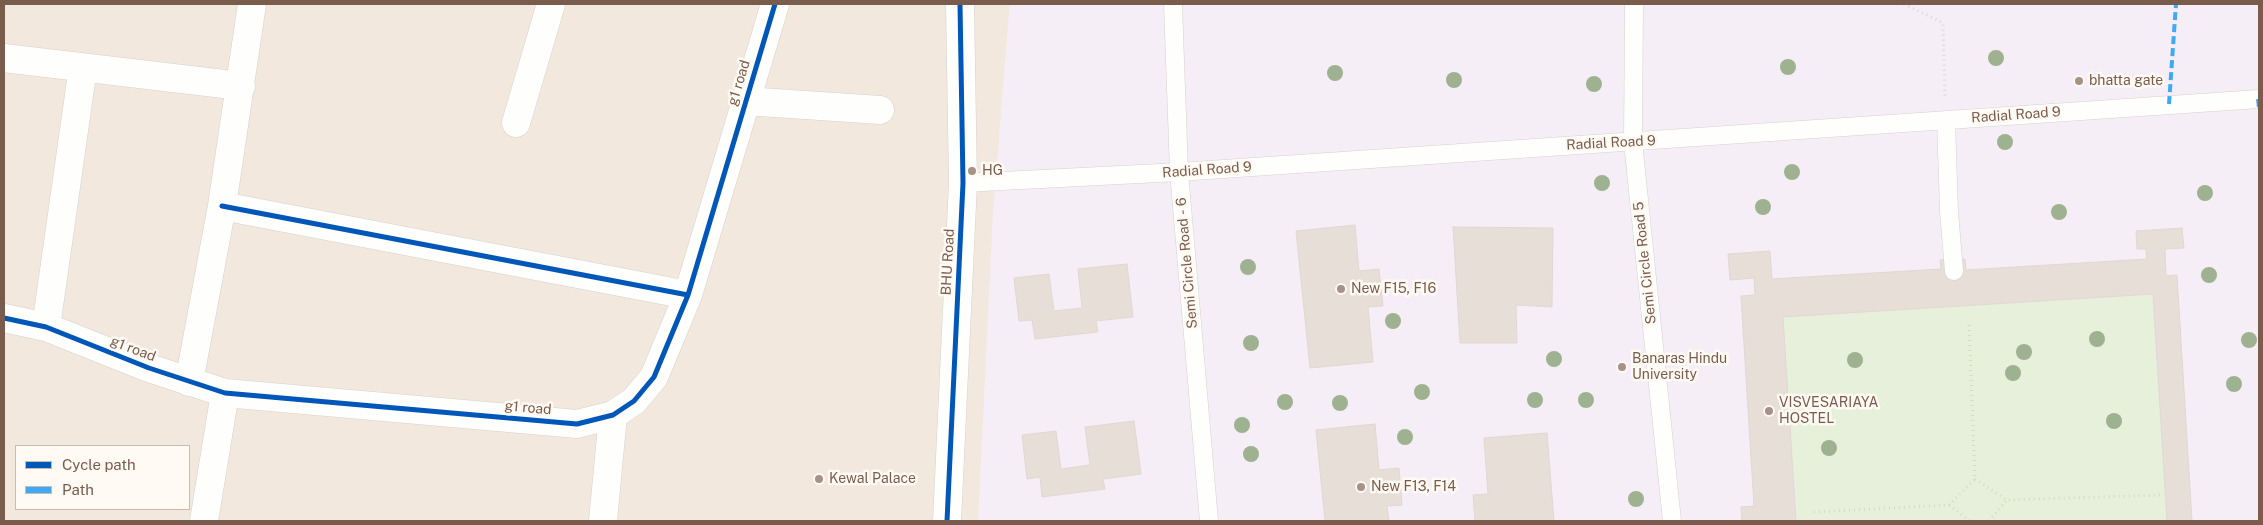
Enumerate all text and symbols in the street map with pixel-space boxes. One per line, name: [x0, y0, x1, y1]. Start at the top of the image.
street label: g1 road: [724, 58, 754, 108]
place label: bhatta gate: [2089, 73, 2163, 89]
marker: bhatta gate: [2073, 75, 2085, 87]
street label: Radial Road 9: [1971, 103, 2061, 127]
street label: Radial Road 9: [1566, 132, 1656, 154]
street label: Radial Road 9: [1162, 158, 1252, 182]
place label: HG: [982, 163, 1003, 179]
marker: HG: [966, 165, 978, 177]
street label: Semi Circle Road - 6: [1173, 197, 1201, 329]
street label: Semi Circle Road 5: [1630, 201, 1660, 325]
street label: BHU Road: [938, 228, 958, 296]
place label: New F15, F16: [1351, 281, 1436, 297]
marker: New F15, F16: [1335, 283, 1347, 295]
street label: g1 road: [108, 333, 158, 365]
place label: Banaras Hindu University: [1632, 351, 1727, 384]
marker: Banaras Hindu University: [1616, 361, 1628, 373]
place label: VISVESARIAYA HOSTEL: [1779, 395, 1878, 428]
street label: g1 road: [504, 398, 552, 418]
marker: VISVESARIAYA HOSTEL: [1763, 405, 1775, 417]
legend: [15, 445, 190, 510]
text: Cycle path: [62, 456, 136, 473]
place label: Kewal Palace: [829, 471, 916, 487]
marker: Kewal Palace: [813, 473, 825, 485]
place label: New F13, F14: [1371, 479, 1456, 495]
text: Path: [62, 481, 94, 498]
marker: New F13, F14: [1355, 481, 1367, 493]

